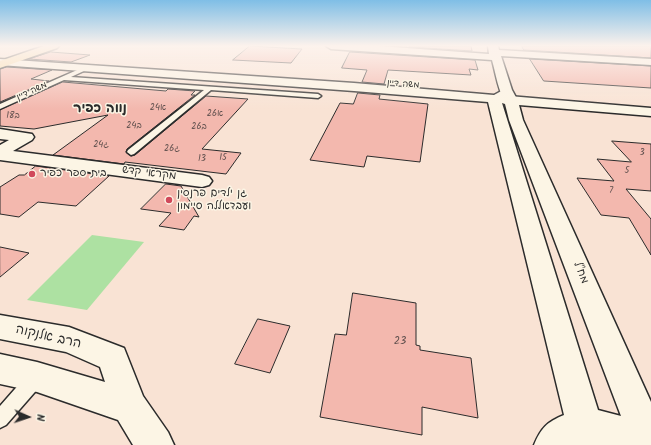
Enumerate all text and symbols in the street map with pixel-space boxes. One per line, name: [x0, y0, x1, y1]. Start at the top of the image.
street label: משה דיין: [386, 78, 420, 92]
street label: משה דיין: [15, 80, 49, 104]
district label: נווה כפיר: [73, 102, 127, 118]
house number: 24א: [150, 103, 166, 113]
house number: 26א: [207, 109, 223, 119]
house number: 18ב: [6, 111, 20, 121]
house number: 24ב: [126, 121, 142, 131]
house number: 26ב: [191, 122, 207, 132]
house number: 24ג: [93, 140, 109, 150]
house number: 26ג: [164, 144, 180, 154]
house number: 3: [639, 148, 645, 158]
house number: 15: [219, 153, 227, 163]
house number: 13: [198, 154, 206, 164]
street label: מקראי קדש: [121, 164, 177, 184]
house number: 5: [625, 166, 629, 176]
place label: בית ספר כפיר: [40, 167, 106, 181]
marker: בית ספר כפיר: [27, 169, 37, 179]
house number: 7: [609, 186, 613, 196]
place label: גן ילדים פרנסין ועבדאללה סיימון: [177, 187, 251, 213]
marker: גן ילדים פרנסין ועבדאללה סיימון: [164, 195, 174, 205]
street label: מח"ל: [570, 260, 590, 286]
street label: הרב אלנקוה: [14, 323, 82, 353]
house number: 23: [394, 335, 406, 349]
north arrow: [8, 397, 48, 437]
text: N: [31, 414, 49, 422]

